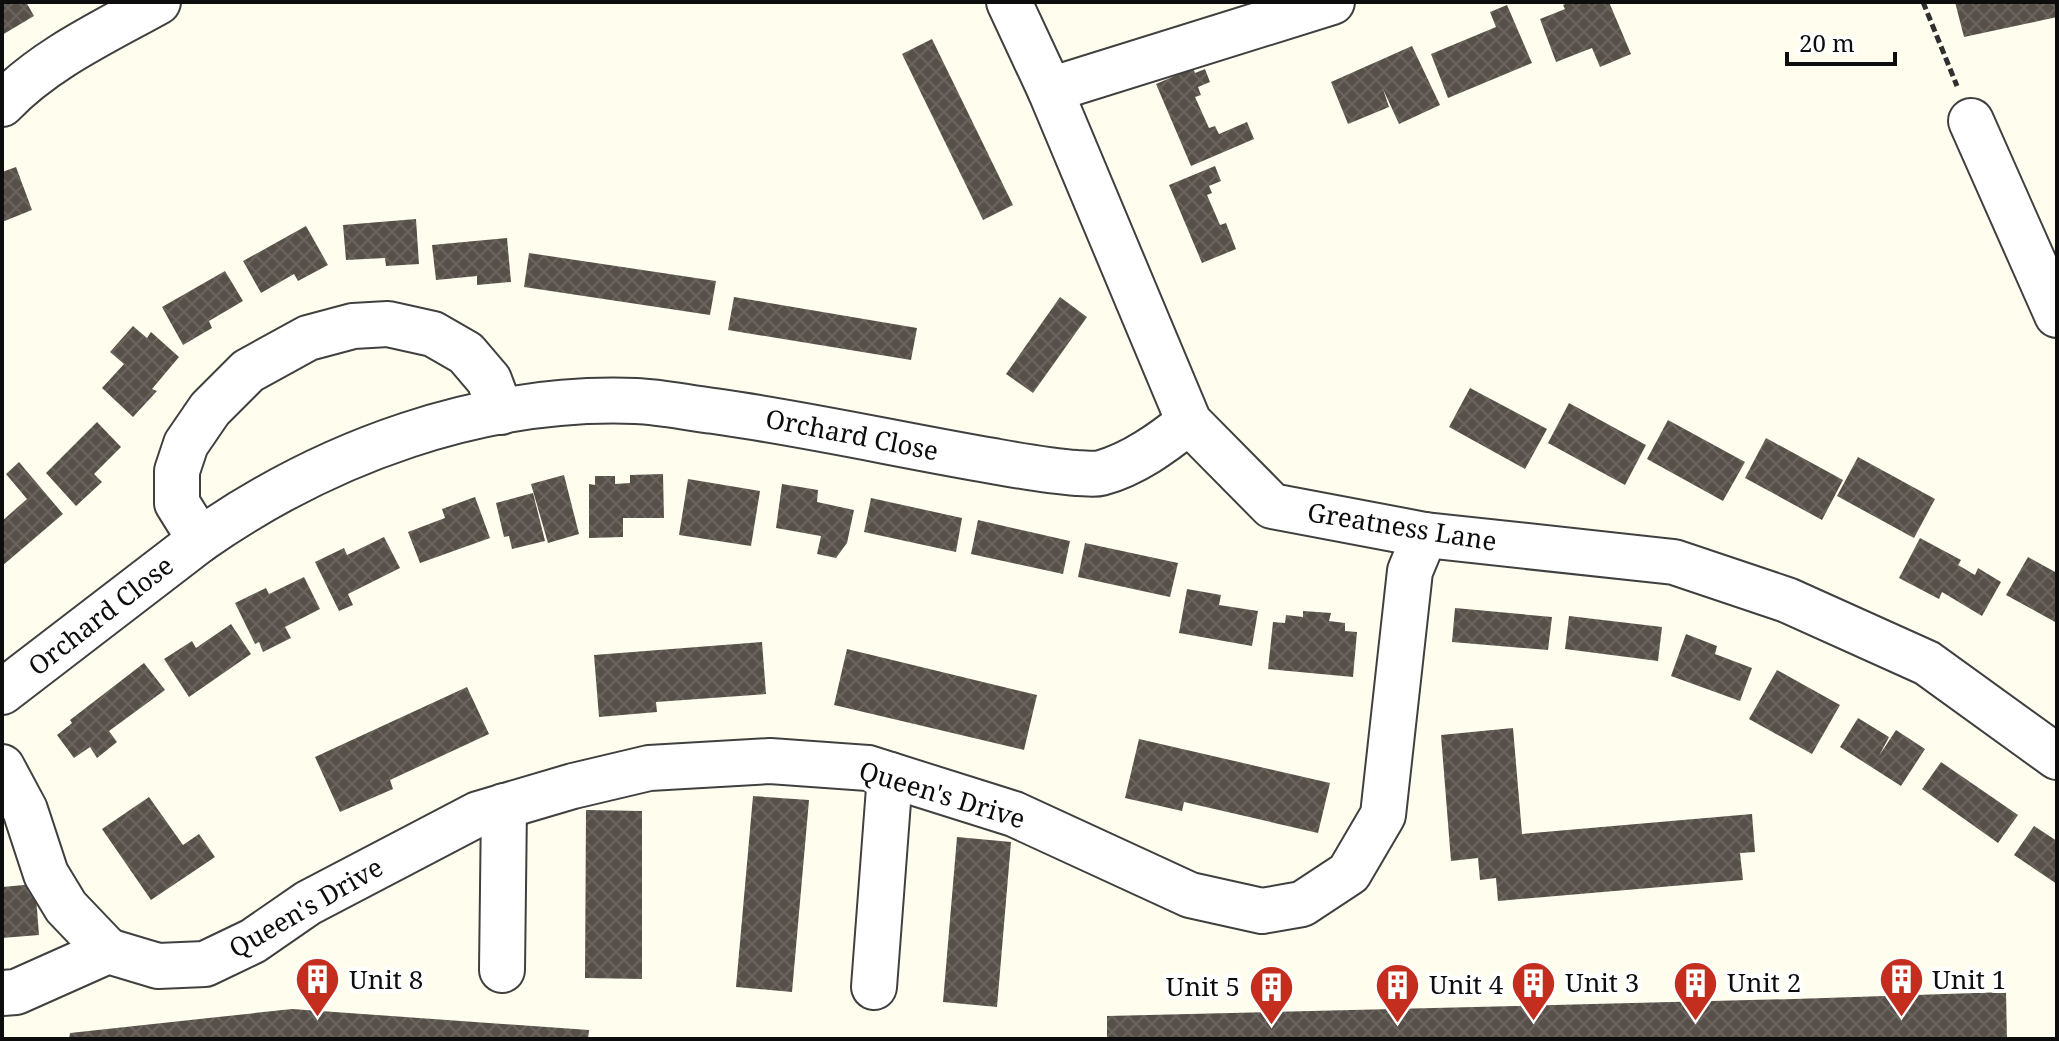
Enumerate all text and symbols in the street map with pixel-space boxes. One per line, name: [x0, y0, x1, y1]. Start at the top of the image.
scale bar: [1787, 16, 1895, 66]
text: 20 m: [1799, 26, 1855, 59]
street label: Orchard Close: [763, 400, 942, 468]
street label: Greatness Lane: [1305, 493, 1499, 559]
street label: Orchard Close: [20, 547, 180, 683]
street label: Queen's Drive: [855, 752, 1030, 836]
street label: Queen's Drive: [222, 849, 389, 966]
building icon: Unit 8: [294, 956, 342, 1019]
building icon: Unit 1: [1877, 956, 1925, 1019]
building icon: Unit 3: [1510, 959, 1558, 1022]
building icon: Unit 2: [1672, 959, 1720, 1022]
place label: Unit 8: [349, 961, 423, 997]
building icon: Unit 4: [1374, 961, 1422, 1024]
place label: Unit 1: [1932, 961, 2006, 997]
building icon: Unit 5: [1247, 963, 1295, 1026]
place label: Unit 3: [1565, 964, 1639, 1000]
place label: Unit 2: [1727, 964, 1801, 1000]
place label: Unit 4: [1429, 966, 1504, 1002]
place label: Unit 5: [1166, 968, 1240, 1004]

